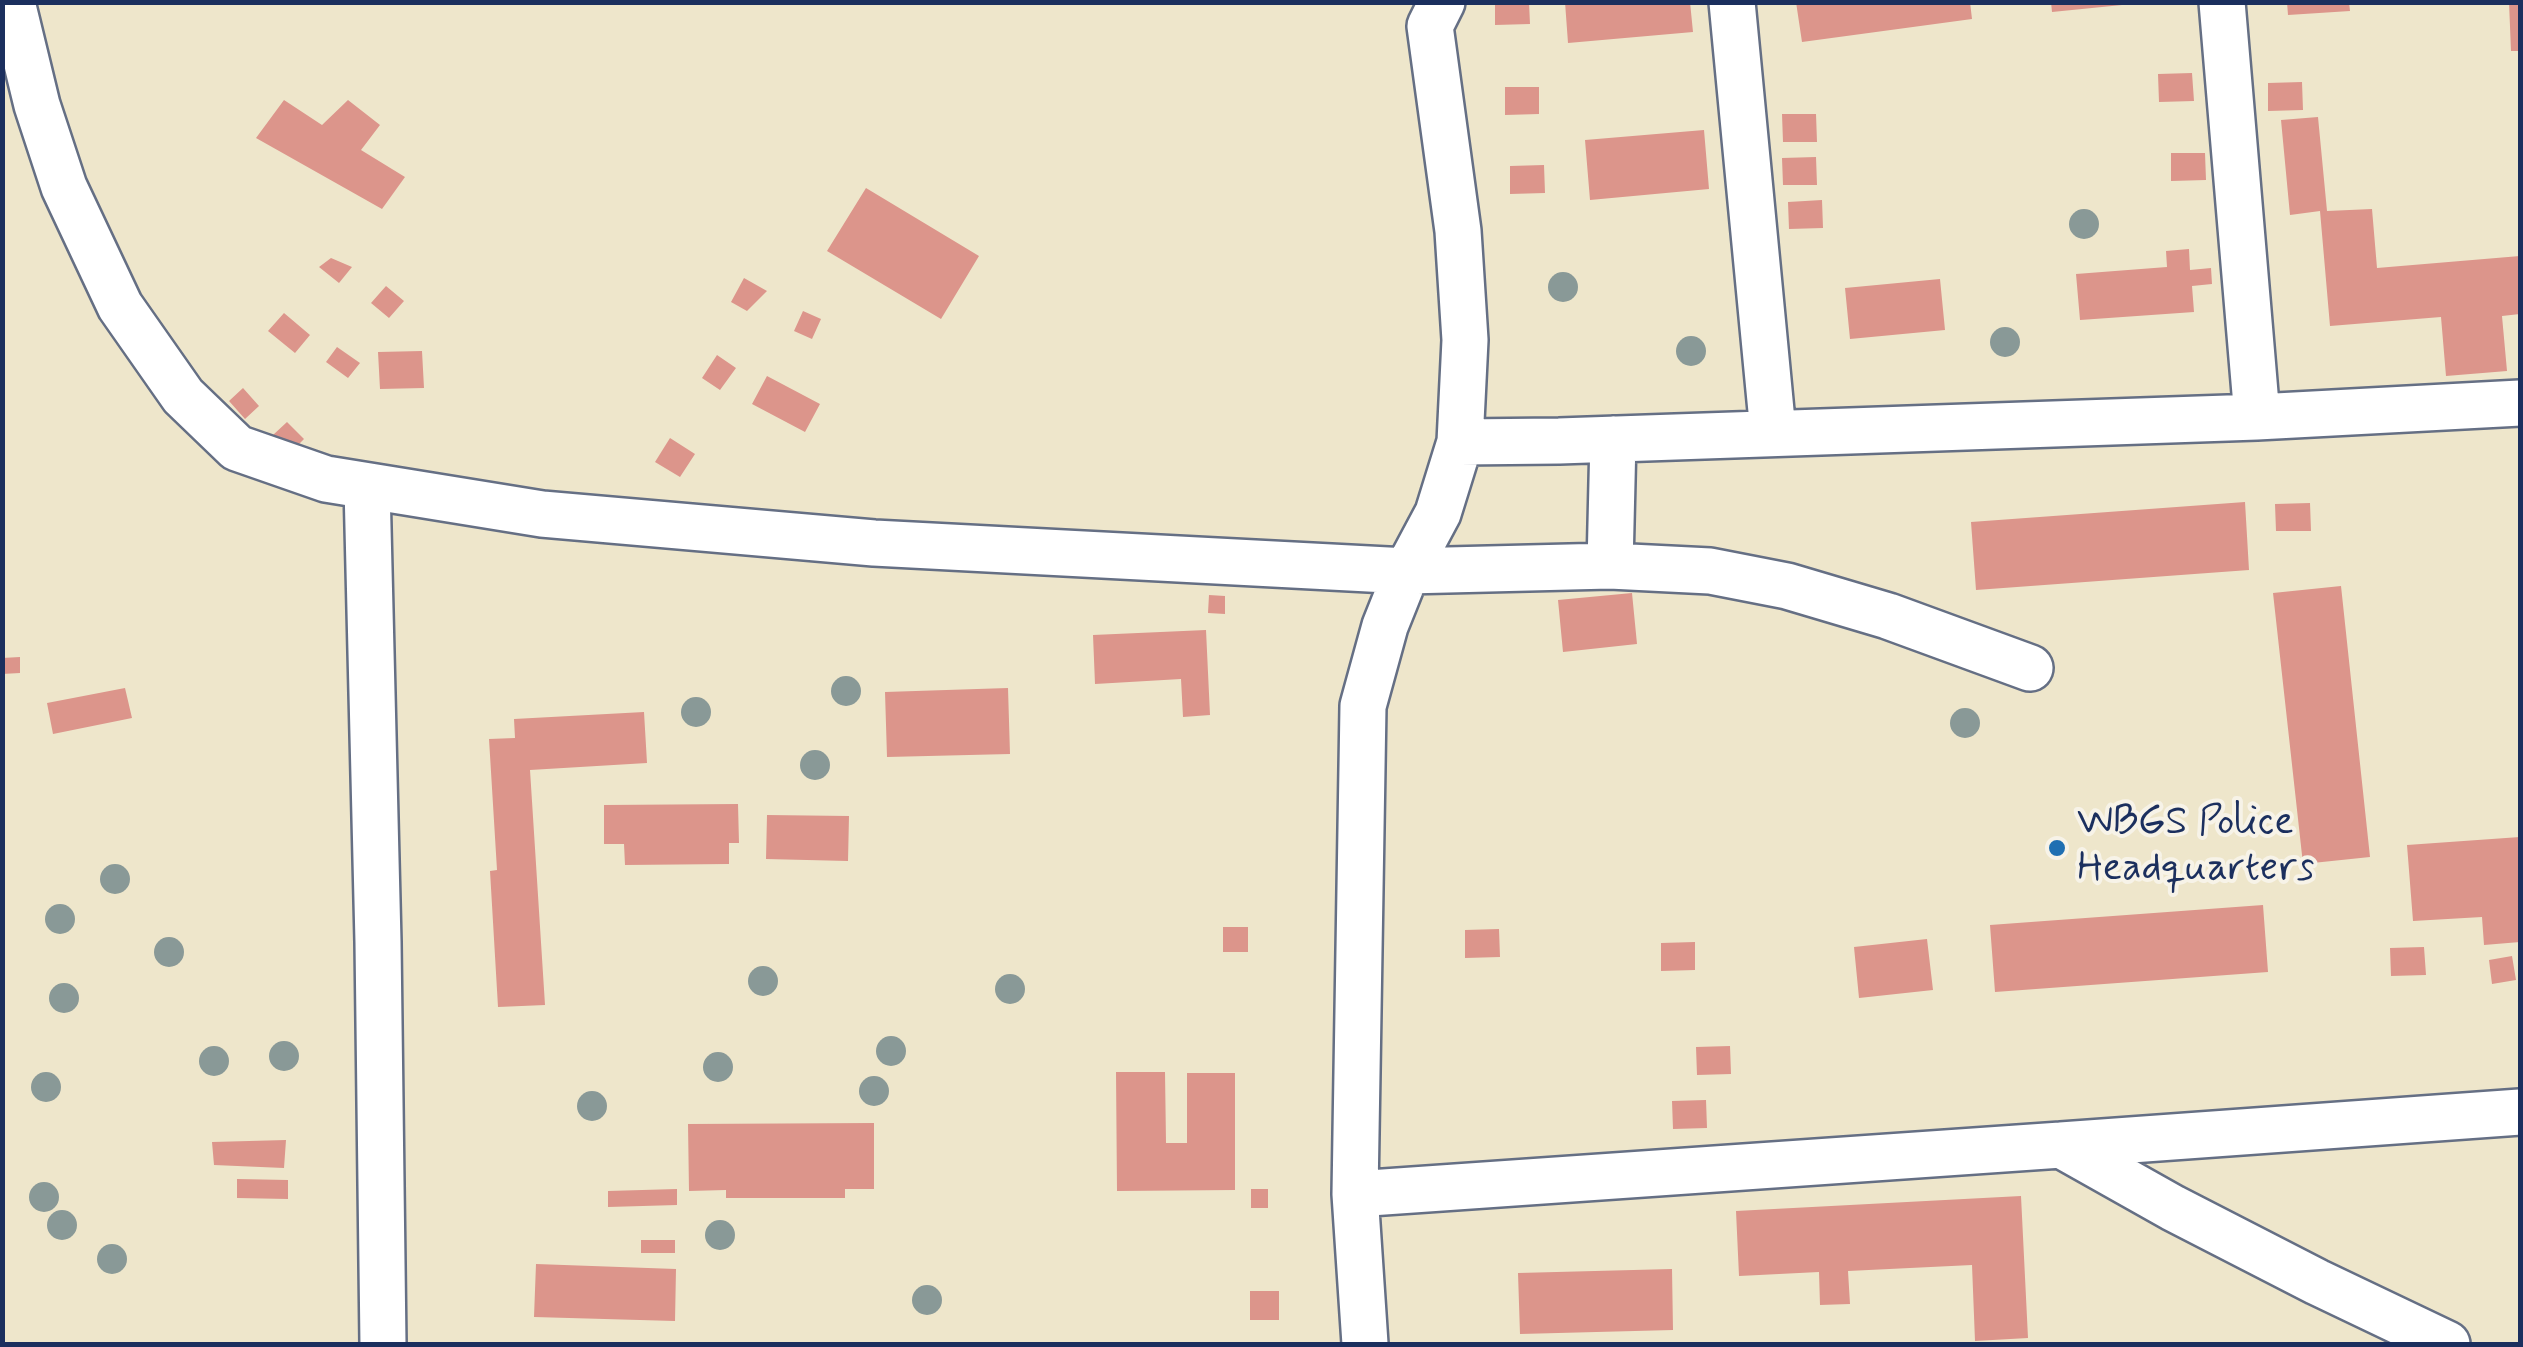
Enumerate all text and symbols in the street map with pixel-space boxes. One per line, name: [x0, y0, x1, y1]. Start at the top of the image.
place label: WBGS Police Headquarters: [2077, 801, 2314, 895]
marker: WBGS Police Headquarters: [2046, 837, 2068, 859]

